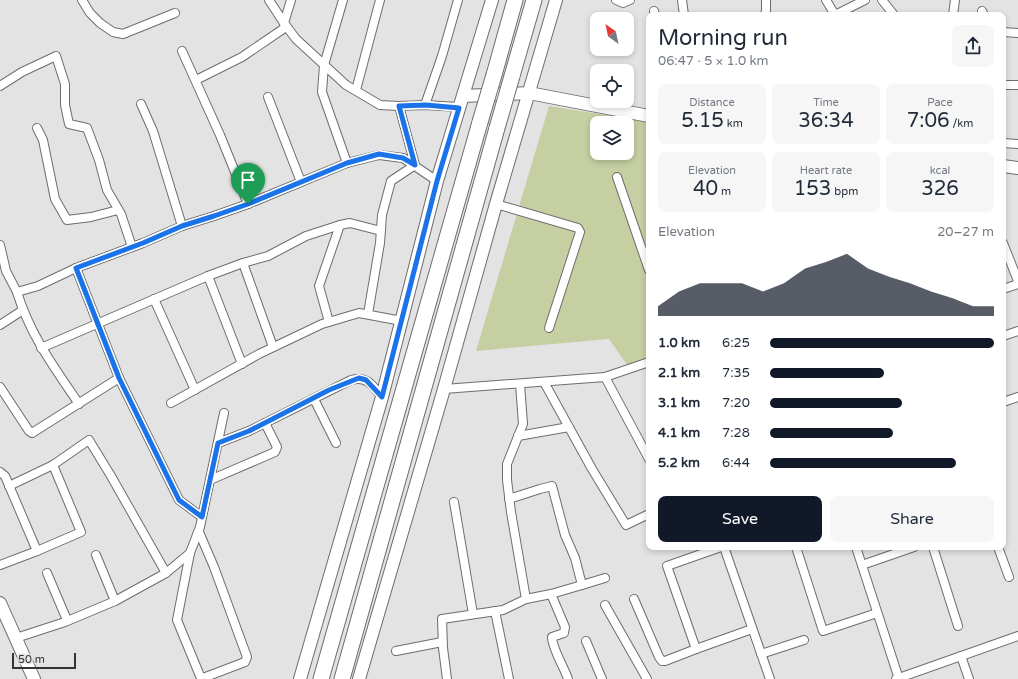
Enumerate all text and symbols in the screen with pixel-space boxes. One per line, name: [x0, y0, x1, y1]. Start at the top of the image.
north arrow: [590, 12, 634, 56]
map controls: [590, 12, 634, 160]
text: Morning run: [658, 25, 788, 51]
button: share: [952, 25, 994, 67]
text: 06:47 · 5 × 1.0 km: [658, 53, 769, 69]
button: locate: [590, 64, 634, 108]
text: Distance: [689, 96, 735, 109]
text: Time: [813, 96, 839, 109]
text: Pace: [927, 96, 953, 109]
text: 5.15: [681, 109, 724, 133]
text: 36:34: [798, 109, 854, 133]
text: 7:06: [907, 109, 950, 133]
button: layers: [590, 116, 634, 160]
text: km: [724, 117, 743, 130]
text: /km: [950, 117, 973, 130]
pin: [231, 163, 265, 204]
text: Elevation: [688, 164, 736, 177]
text: Heart rate: [800, 164, 852, 177]
text: kcal: [930, 164, 950, 177]
icon: arrive: [237, 169, 259, 191]
text: 40: [693, 177, 718, 201]
text: 153: [794, 177, 831, 201]
text: 326: [921, 177, 959, 201]
text: m: [718, 185, 731, 198]
text: bpm: [831, 185, 858, 198]
text: Elevation: [658, 224, 715, 240]
text: 20–27 m: [937, 224, 994, 240]
text: 1.0 km: [658, 335, 700, 351]
text: 6:25: [722, 335, 750, 351]
text: 2.1 km: [658, 365, 700, 381]
text: 7:35: [722, 365, 750, 381]
text: 3.1 km: [658, 395, 700, 411]
text: 7:20: [722, 395, 750, 411]
text: 4.1 km: [658, 425, 700, 441]
text: 7:28: [722, 425, 750, 441]
text: 5.2 km: [658, 455, 700, 471]
text: 6:44: [722, 455, 750, 471]
button: Save: [658, 496, 822, 542]
button: Share: [830, 496, 994, 542]
scale bar: [12, 651, 76, 670]
text: 50 m: [18, 653, 45, 666]

